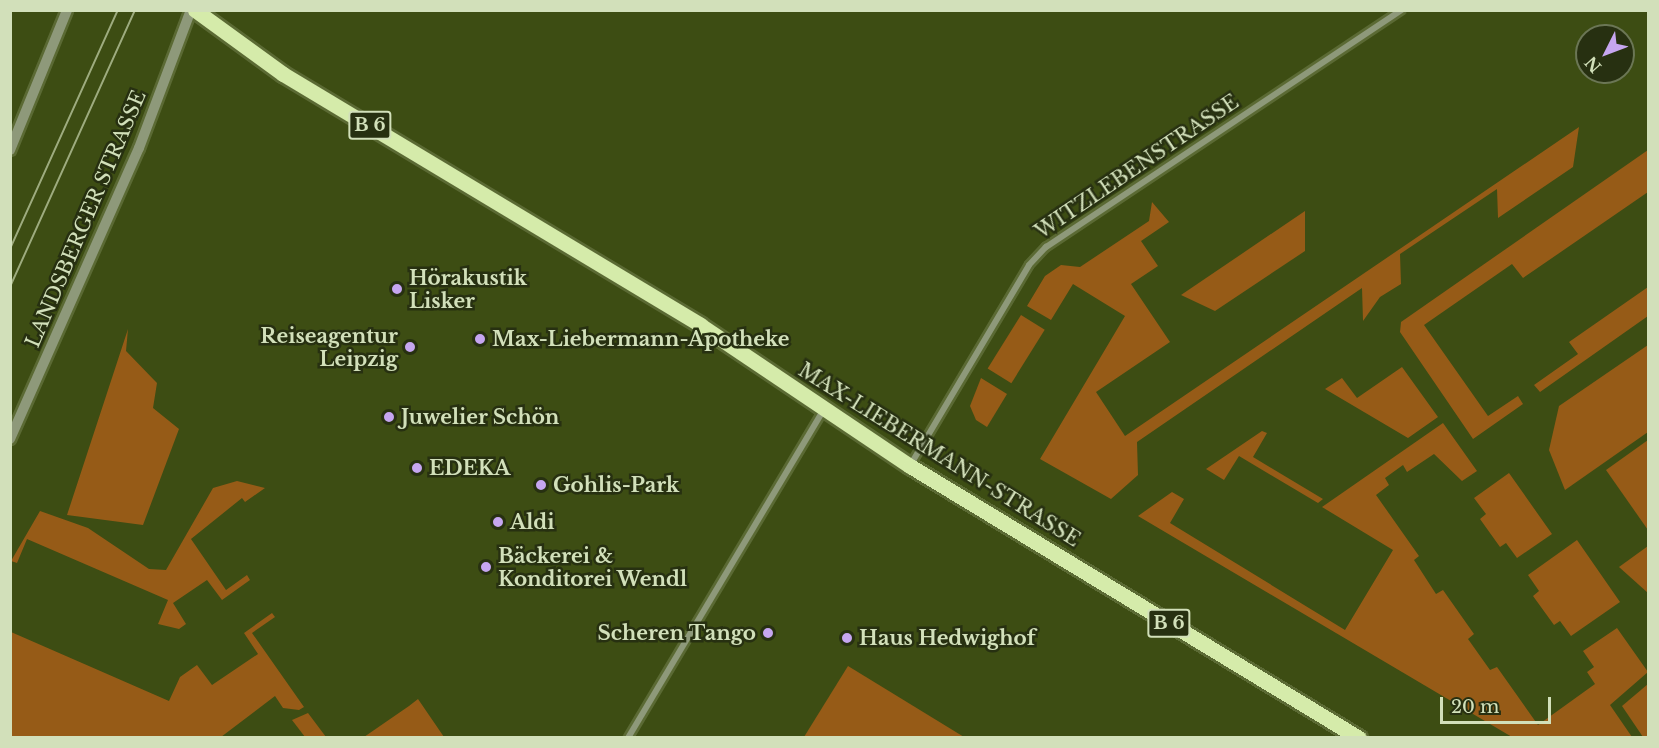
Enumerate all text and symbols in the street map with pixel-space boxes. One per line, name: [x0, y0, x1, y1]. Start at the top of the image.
north arrow: [1575, 24, 1635, 84]
text: N: [1581, 52, 1606, 77]
street label: LANDSBERGER STRASSE: [21, 87, 151, 351]
street label: WITZLEBENSTRASSE: [1031, 90, 1243, 244]
road number: B 6: [348, 110, 392, 140]
place label: Hörakustik Lisker: [409, 266, 527, 313]
marker: Hörakustik Lisker: [390, 282, 404, 296]
place label: Reiseagentur Leipzig: [260, 324, 398, 371]
place label: Max-Liebermann-Apotheke: [492, 327, 789, 351]
marker: Max-Liebermann-Apotheke: [473, 332, 487, 346]
marker: Reiseagentur Leipzig: [403, 340, 417, 354]
street label: MAX-LIEBERMANN-STRASSE: [794, 358, 1084, 552]
place label: Juwelier Schön: [401, 405, 560, 429]
marker: Juwelier Schön: [382, 410, 396, 424]
place label: EDEKA: [429, 456, 510, 480]
marker: EDEKA: [410, 461, 424, 475]
place label: Gohlis-Park: [553, 473, 679, 497]
marker: Gohlis-Park: [534, 478, 548, 492]
place label: Aldi: [510, 510, 554, 534]
marker: Aldi: [491, 515, 505, 529]
place label: Bäckerei & Konditorei Wendl: [498, 544, 688, 591]
marker: Bäckerei & Konditorei Wendl: [479, 560, 493, 574]
road number: B 6: [1146, 608, 1192, 638]
place label: Scheren Tango: [597, 621, 756, 645]
marker: Scheren Tango: [761, 626, 775, 640]
place label: Haus Hedwighof: [859, 626, 1036, 650]
marker: Haus Hedwighof: [840, 631, 854, 645]
scale bar: [1443, 685, 1554, 723]
text: 20 m: [1451, 696, 1499, 718]

